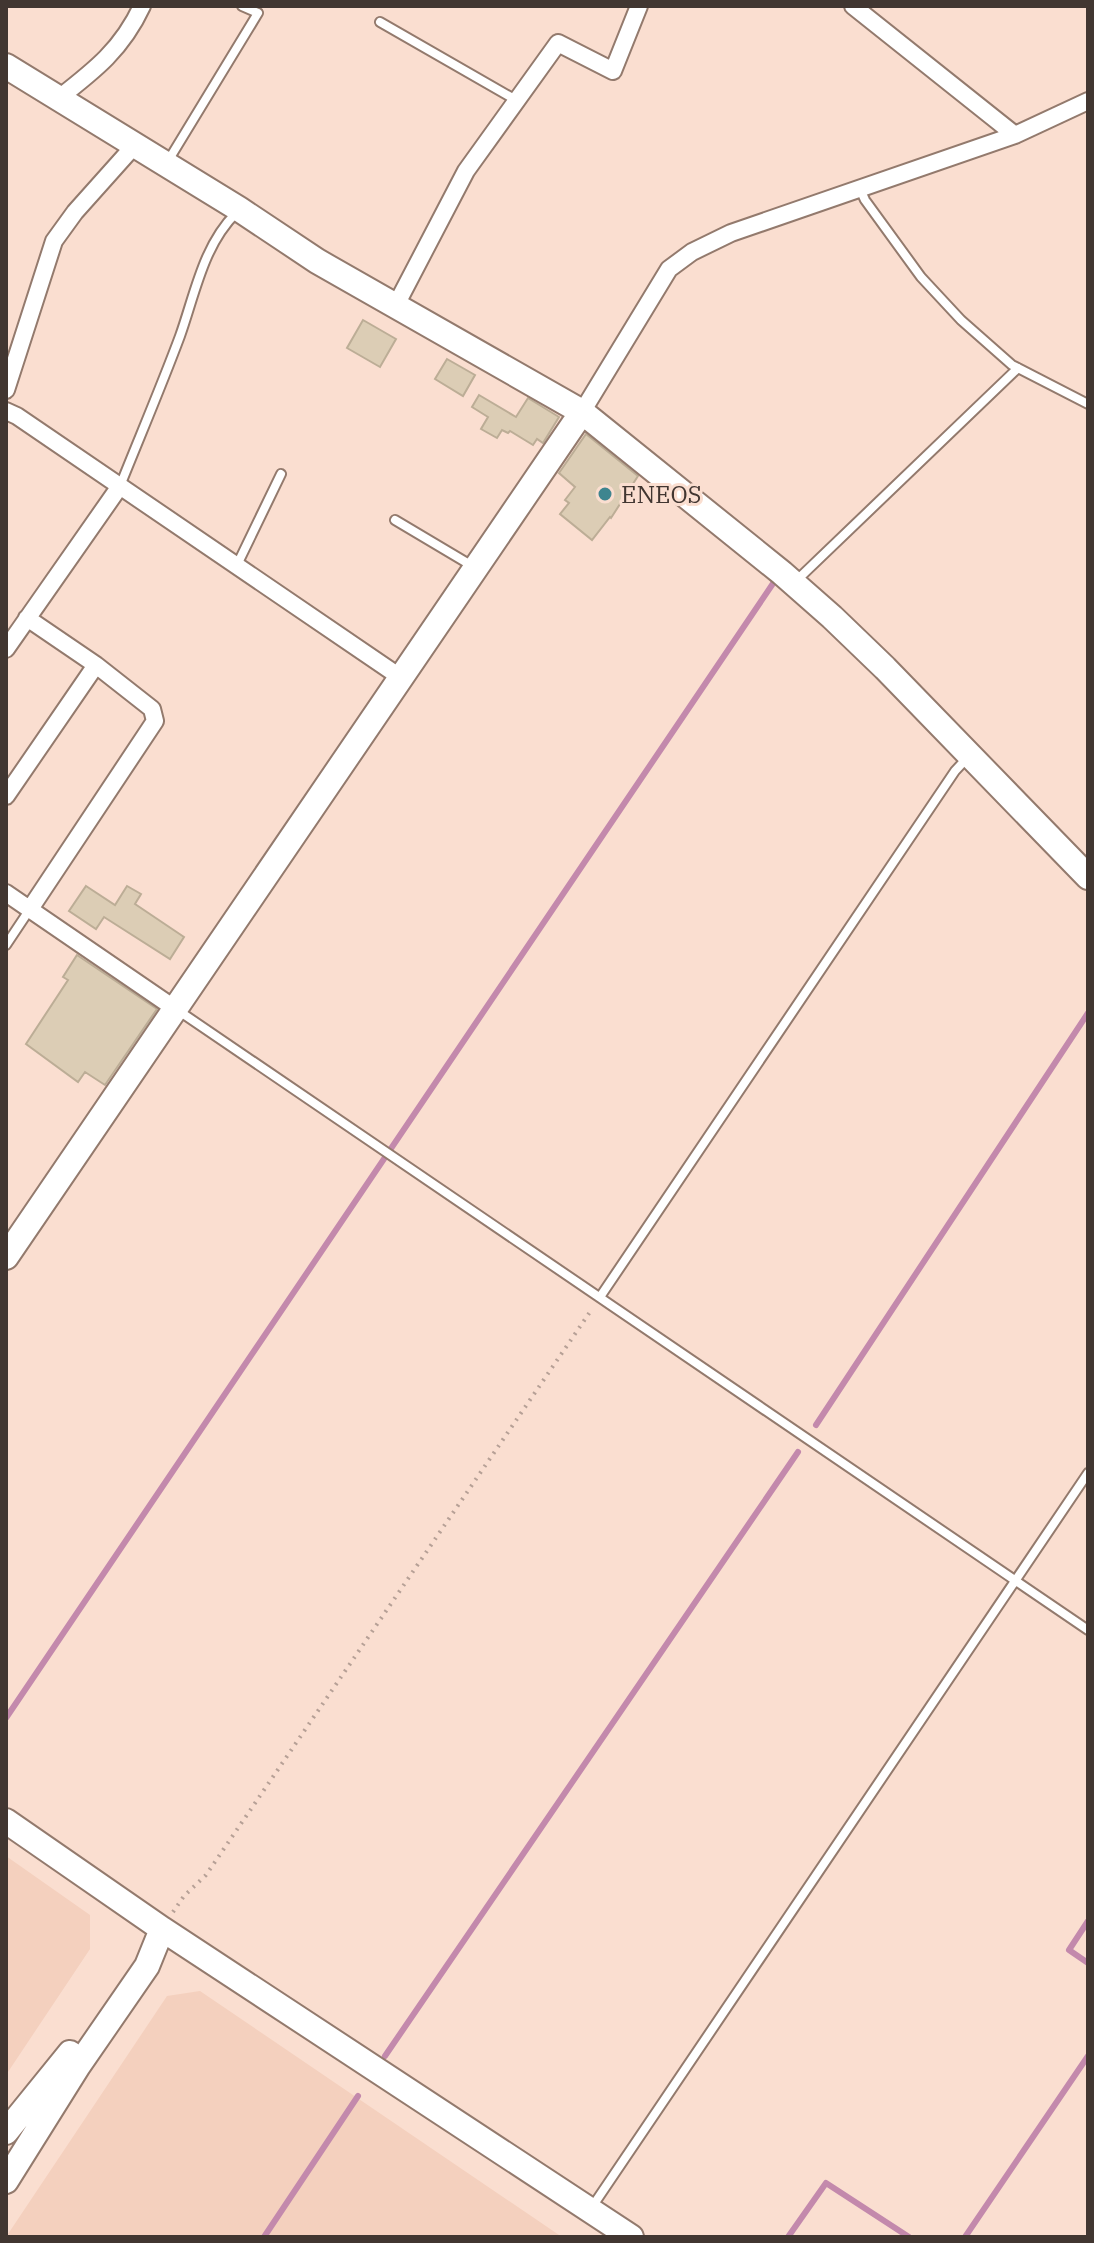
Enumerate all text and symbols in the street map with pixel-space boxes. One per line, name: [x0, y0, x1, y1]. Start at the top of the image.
place label: ENEOS: [621, 478, 702, 510]
marker: ENEOS: [596, 485, 614, 503]

